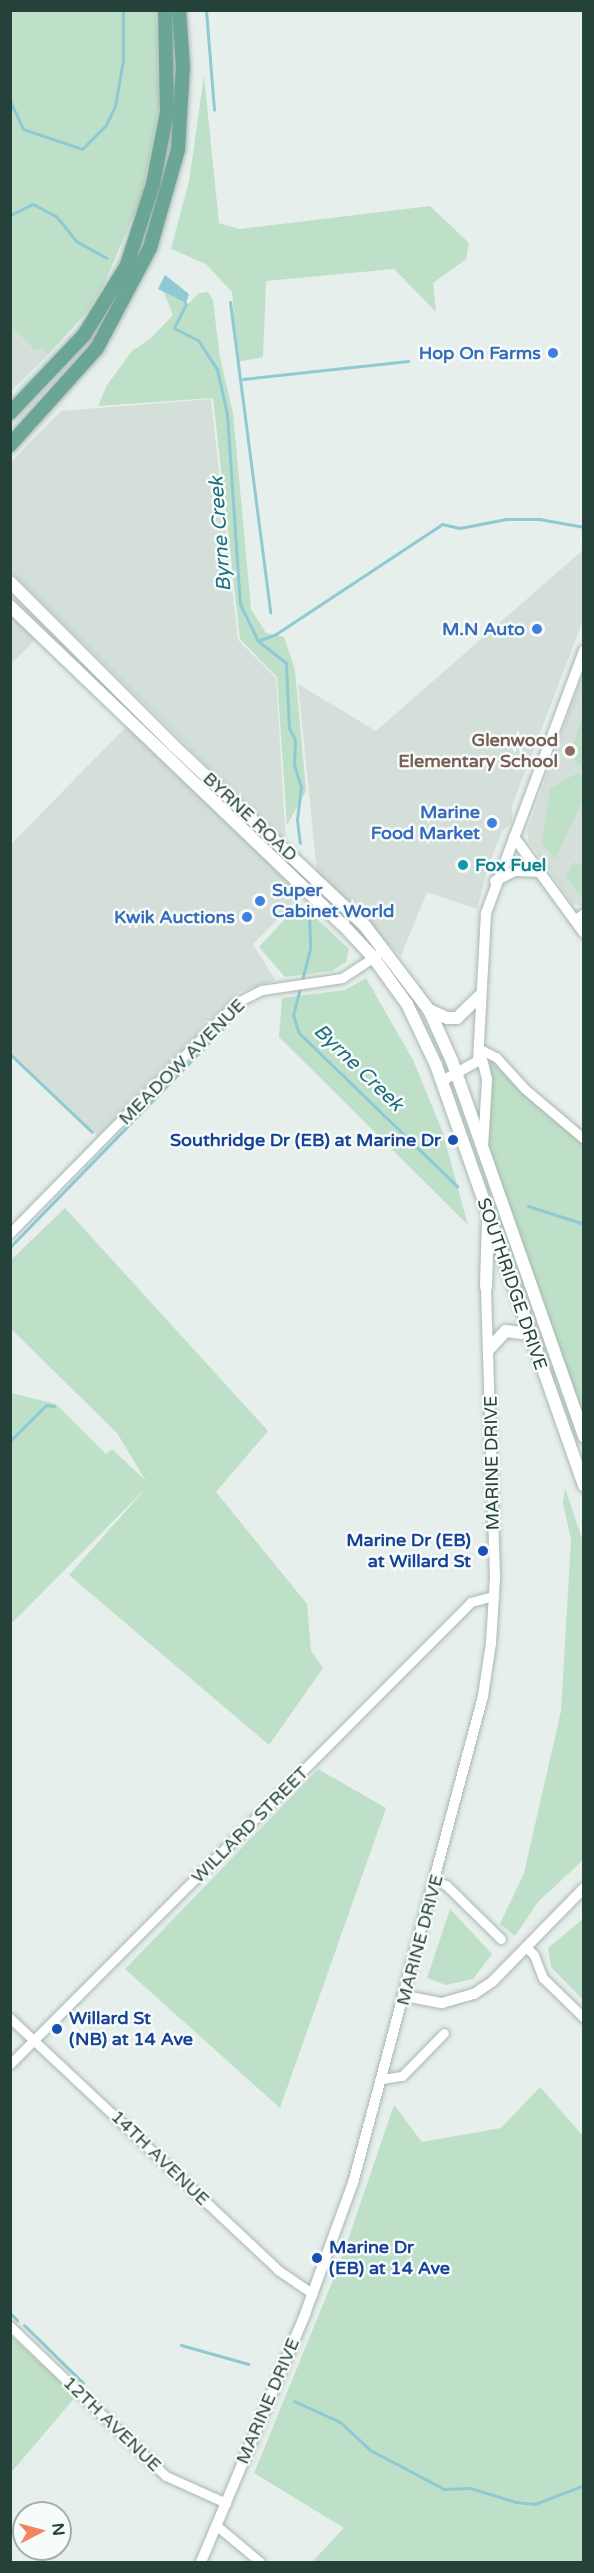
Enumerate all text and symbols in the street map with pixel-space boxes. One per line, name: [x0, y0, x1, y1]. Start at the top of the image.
place label: Hop On Farms: [419, 342, 541, 364]
marker: Hop On Farms: [546, 346, 560, 360]
water label: Byrne Creek: [205, 476, 237, 592]
place label: M.N Auto: [442, 618, 525, 640]
marker: M.N Auto: [530, 622, 544, 636]
place label: Glenwood Elementary School: [398, 730, 558, 772]
marker: Glenwood Elementary School: [563, 744, 577, 758]
street label: BYRNE ROAD: [198, 768, 302, 866]
place label: Marine Food Market: [371, 802, 480, 844]
marker: Marine Food Market: [485, 816, 499, 830]
place label: Fox Fuel: [475, 854, 546, 876]
marker: Fox Fuel: [456, 858, 470, 872]
place label: Super Cabinet World: [272, 880, 394, 922]
marker: Super Cabinet World: [253, 894, 267, 908]
place label: Kwik Auctions: [114, 906, 235, 928]
marker: Kwik Auctions: [240, 910, 254, 924]
street label: MEADOW AVENUE: [114, 994, 250, 1130]
water label: Byrne Creek: [308, 1019, 408, 1117]
place label: Southridge Dr (EB) at Marine Dr: [170, 1129, 441, 1151]
marker: Southridge Dr (EB) at Marine Dr: [446, 1133, 460, 1147]
street label: SOUTHRIDGE DRIVE: [472, 1195, 552, 1373]
street label: MARINE DRIVE: [480, 1395, 504, 1531]
place label: Marine Dr (EB) at Willard St: [346, 1530, 471, 1572]
marker: Marine Dr (EB) at Willard St: [476, 1544, 490, 1558]
street label: WILLARD STREET: [187, 1762, 313, 1888]
street label: MARINE DRIVE: [392, 1872, 448, 2008]
place label: Willard St (NB) at 14 Ave: [69, 2008, 193, 2050]
marker: Willard St (NB) at 14 Ave: [50, 2022, 64, 2036]
street label: 14TH AVENUE: [106, 2106, 214, 2210]
place label: Marine Dr (EB) at 14 Ave: [329, 2237, 450, 2280]
marker: Marine Dr (EB) at 14 Ave: [310, 2251, 324, 2265]
street label: MARINE DRIVE: [232, 2335, 304, 2467]
street label: 12TH AVENUE: [58, 2372, 166, 2476]
north arrow: [12, 2501, 72, 2561]
text: N: [47, 2522, 69, 2537]

